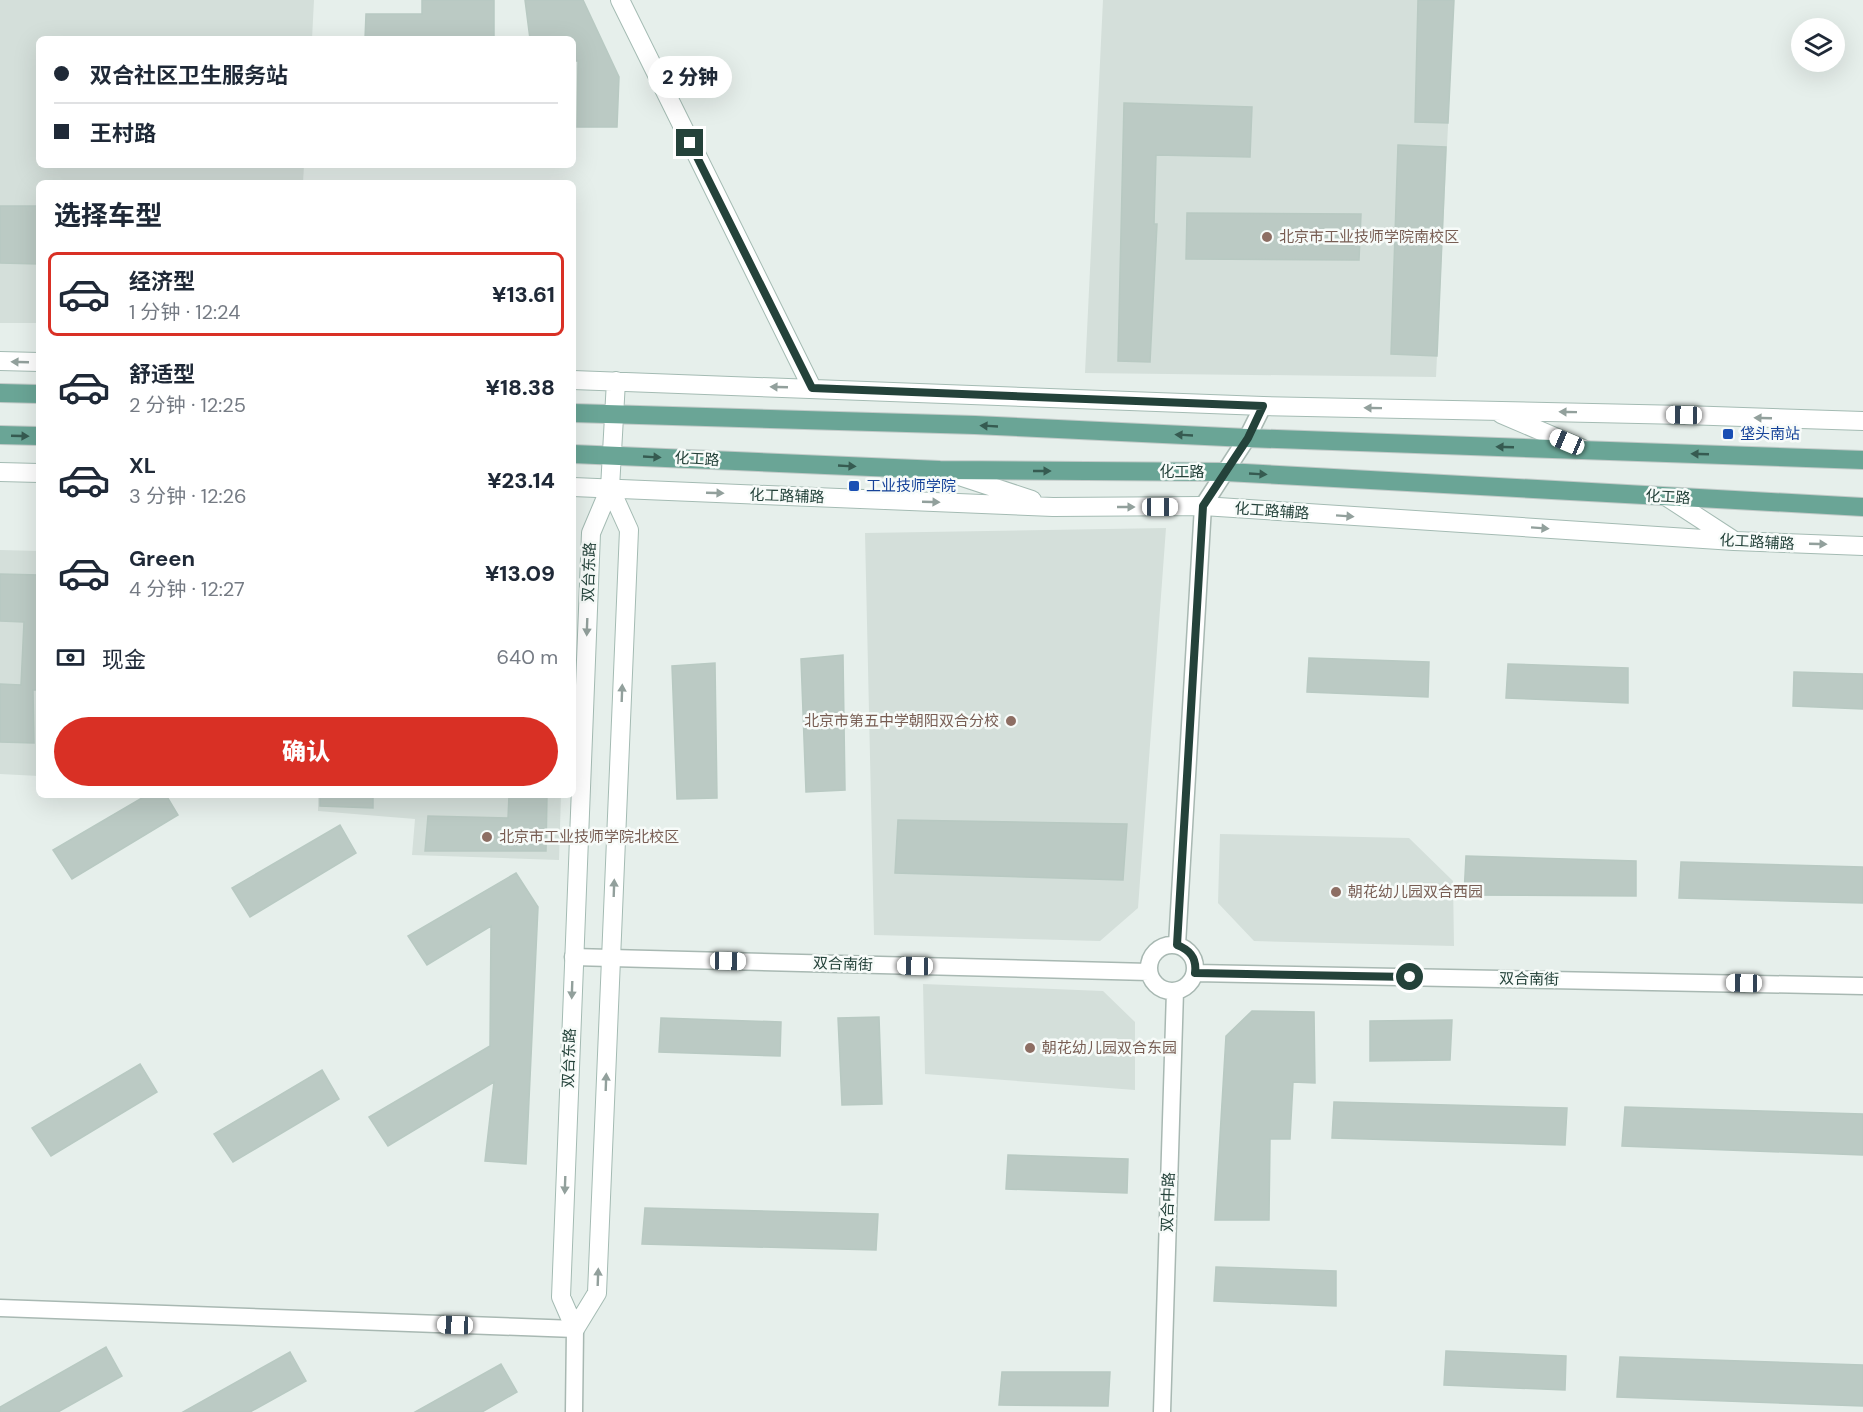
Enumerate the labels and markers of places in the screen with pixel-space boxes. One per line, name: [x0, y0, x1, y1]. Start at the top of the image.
place label: 北京市工业技师学院南校区: [1279, 227, 1459, 247]
marker: 北京市工业技师学院南校区: [1260, 230, 1274, 244]
place label: 垡头南站: [1740, 424, 1800, 444]
marker: 垡头南站: [1721, 427, 1735, 441]
place label: 工业技师学院: [866, 476, 956, 496]
marker: 工业技师学院: [847, 479, 861, 493]
place label: 北京市第五中学朝阳双合分校: [804, 711, 999, 731]
marker: 北京市第五中学朝阳双合分校: [1004, 714, 1018, 728]
place label: 北京市工业技师学院北校区: [499, 827, 679, 847]
marker: 北京市工业技师学院北校区: [480, 830, 494, 844]
place label: 朝花幼儿园双合西园: [1348, 882, 1483, 902]
marker: 朝花幼儿园双合西园: [1329, 885, 1343, 899]
place label: 朝花幼儿园双合东园: [1042, 1038, 1177, 1058]
marker: 朝花幼儿园双合东园: [1023, 1041, 1037, 1055]

